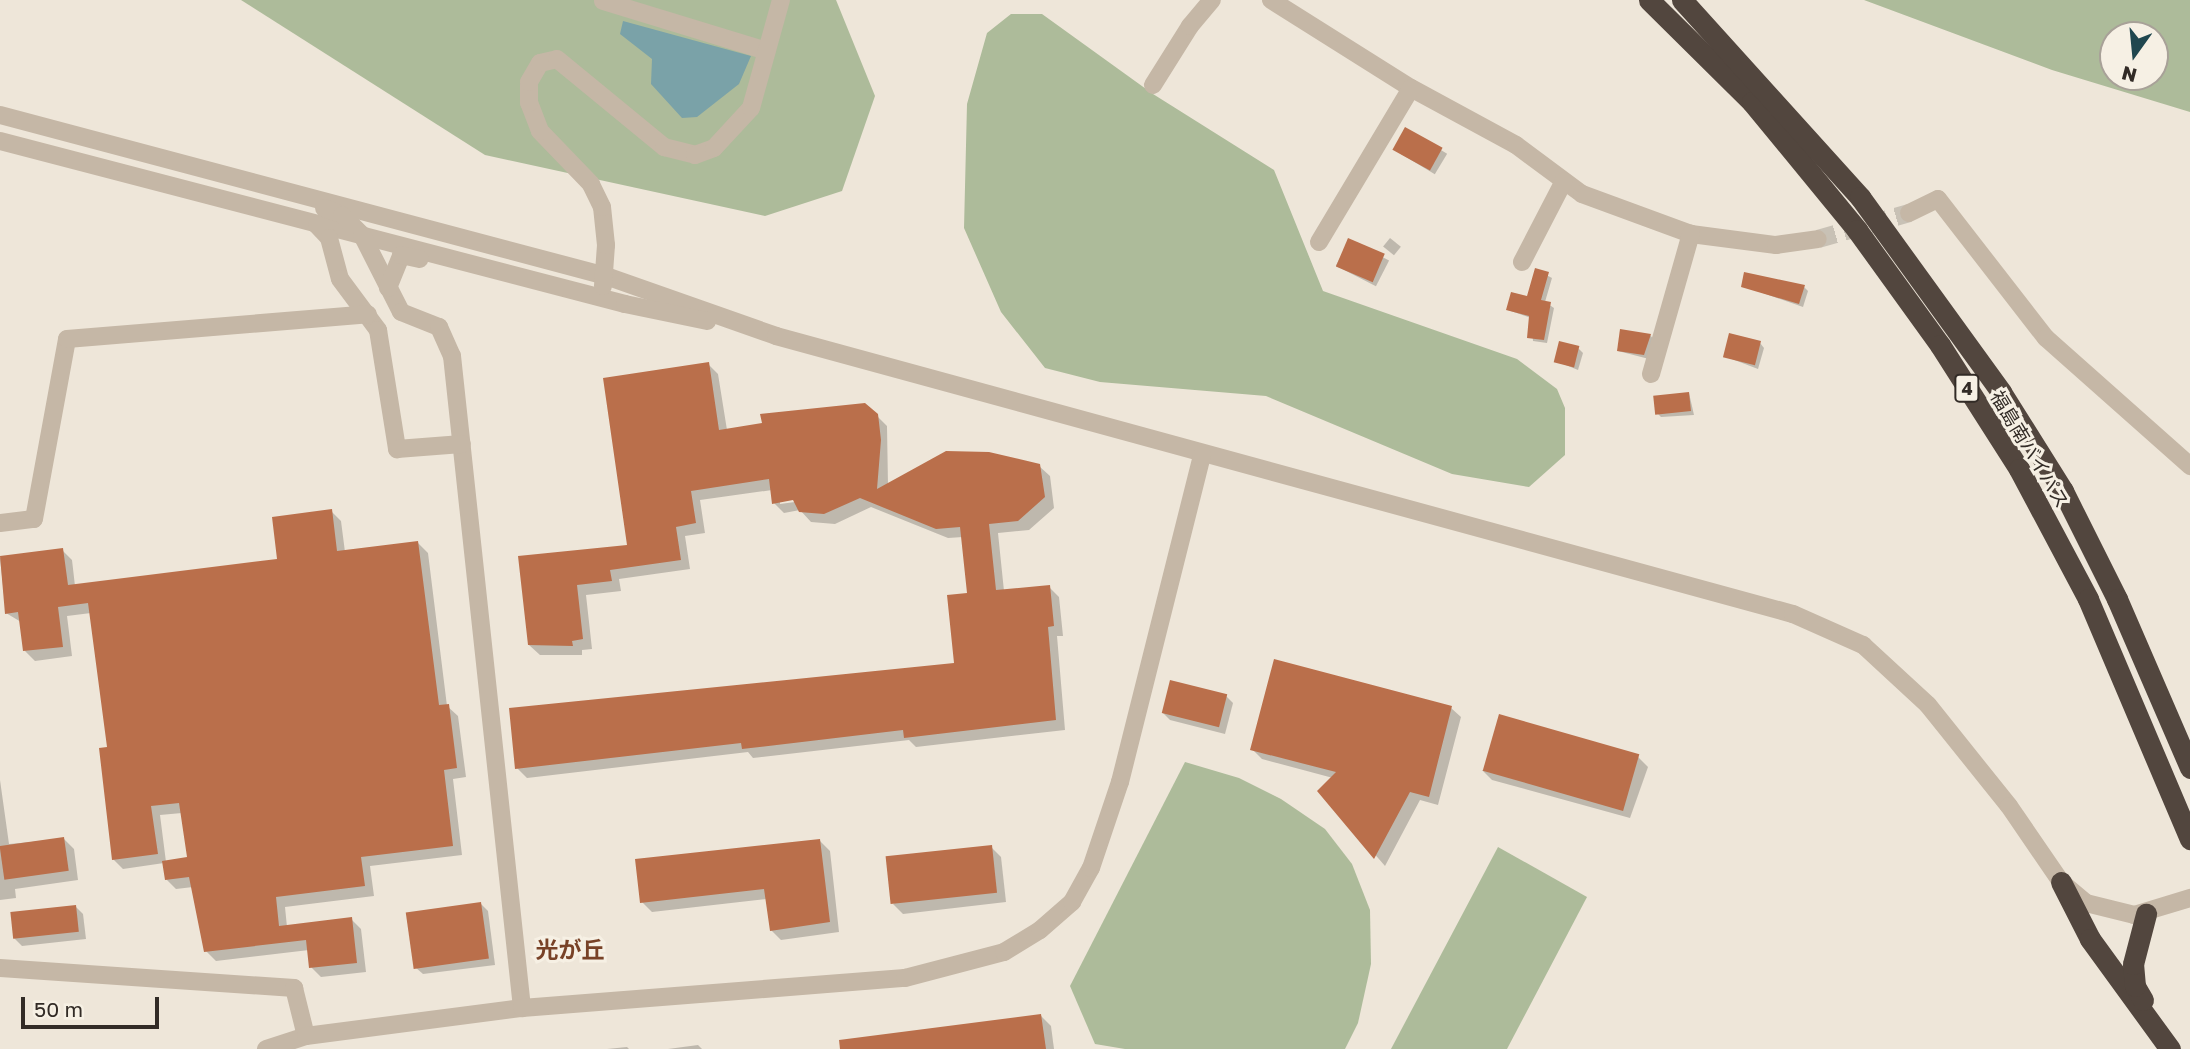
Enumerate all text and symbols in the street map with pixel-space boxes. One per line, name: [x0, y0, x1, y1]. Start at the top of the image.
north arrow: [2099, 21, 2169, 91]
text: N: [2119, 62, 2139, 88]
road number: 4: [1953, 374, 1981, 402]
street label: 福島南バイパス: [1986, 386, 2074, 512]
district label: 光が丘: [536, 935, 604, 963]
scale bar: [24, 982, 163, 1026]
text: 50 m: [34, 996, 83, 1022]

